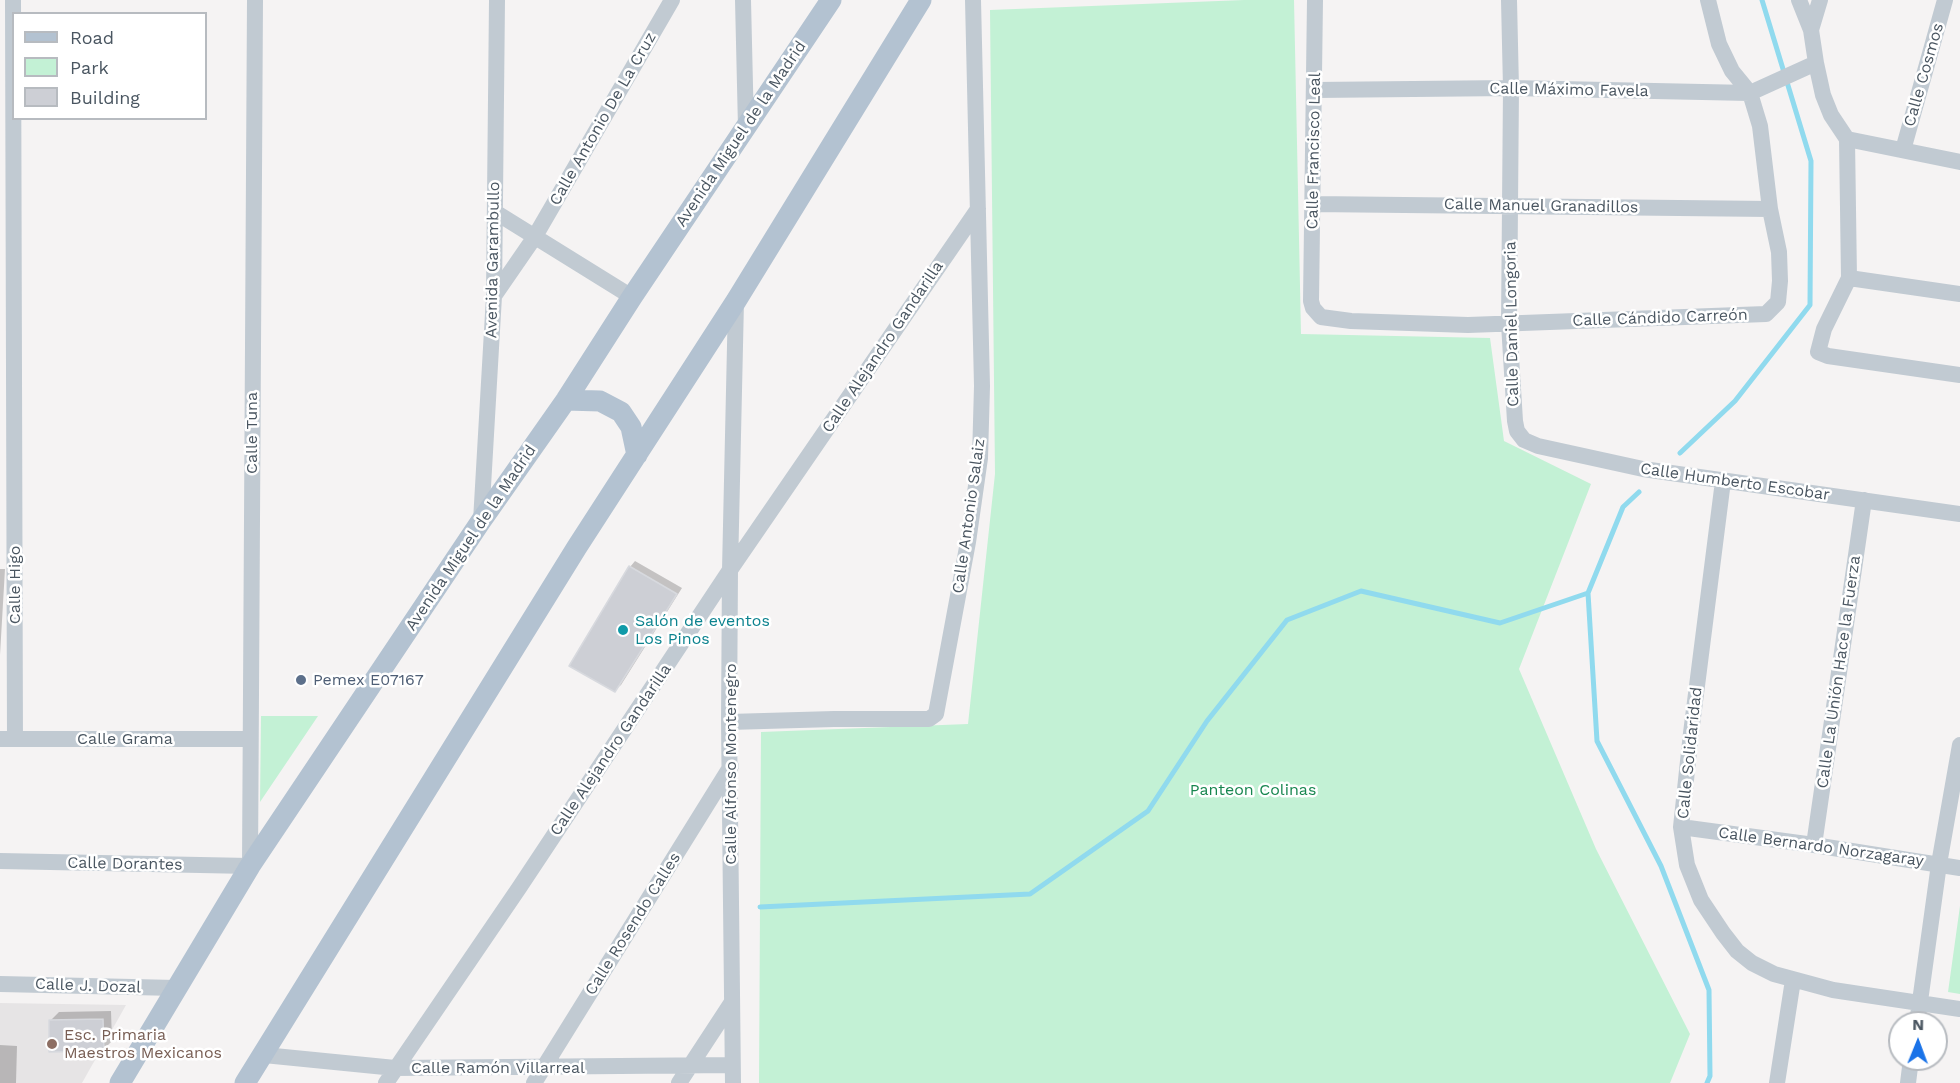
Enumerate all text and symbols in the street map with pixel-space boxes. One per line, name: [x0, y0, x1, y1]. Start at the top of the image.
legend: [12, 12, 207, 120]
street label: Calle Cosmos: [1900, 21, 1948, 129]
text: Road: [70, 27, 114, 48]
street label: Calle Antonio De La Cruz: [546, 29, 660, 209]
street label: Avenida Miguel de la Madrid: [672, 38, 810, 230]
text: Park: [70, 57, 109, 78]
street label: Calle Francisco Leal: [1303, 72, 1325, 230]
street label: Calle Máximo Favela: [1489, 79, 1649, 101]
text: Building: [70, 87, 140, 108]
street label: Avenida Garambullo: [482, 181, 504, 339]
street label: Calle Manuel Granadillos: [1444, 195, 1638, 217]
street label: Calle Daniel Longoria: [1501, 241, 1523, 407]
street label: Calle Alejandro Gandarilla: [818, 257, 948, 437]
street label: Calle Cándido Carreón: [1572, 305, 1748, 331]
street label: Calle Tuna: [242, 392, 262, 474]
street label: Calle Antonio Salaiz: [949, 437, 989, 595]
street label: Avenida Miguel de la Madrid: [402, 442, 540, 634]
street label: Calle Humberto Escobar: [1639, 459, 1831, 505]
street label: Calle Higo: [5, 546, 25, 624]
street label: Calle La Unión Hace la Fuerza: [1813, 554, 1865, 790]
place label: Salón de eventos Los Pinos: [635, 611, 770, 649]
marker: Salón de eventos Los Pinos: [616, 623, 630, 637]
street label: Calle Alejandro Gandarilla: [546, 660, 676, 840]
street label: Calle Alfonso Montenegro: [721, 663, 741, 865]
place label: Pemex E07167: [313, 670, 424, 690]
marker: Pemex E07167: [294, 673, 308, 687]
street label: Calle Solidaridad: [1674, 686, 1706, 820]
street label: Calle Grama: [77, 729, 173, 749]
park label: Panteon Colinas: [1190, 780, 1316, 800]
street label: Calle Bernardo Norzagaray: [1717, 823, 1925, 871]
street label: Calle Rosendo Calles: [581, 849, 685, 999]
street label: Calle Dorantes: [67, 853, 183, 875]
street label: Calle J. Dozal: [34, 975, 142, 997]
north arrow: [1888, 1011, 1948, 1071]
text: N: [1912, 1015, 1924, 1034]
place label: Esc. Primaria Maestros Mexicanos: [64, 1025, 222, 1063]
marker: Esc. Primaria Maestros Mexicanos: [45, 1037, 59, 1051]
street label: Calle Ramón Villarreal: [411, 1058, 585, 1078]

